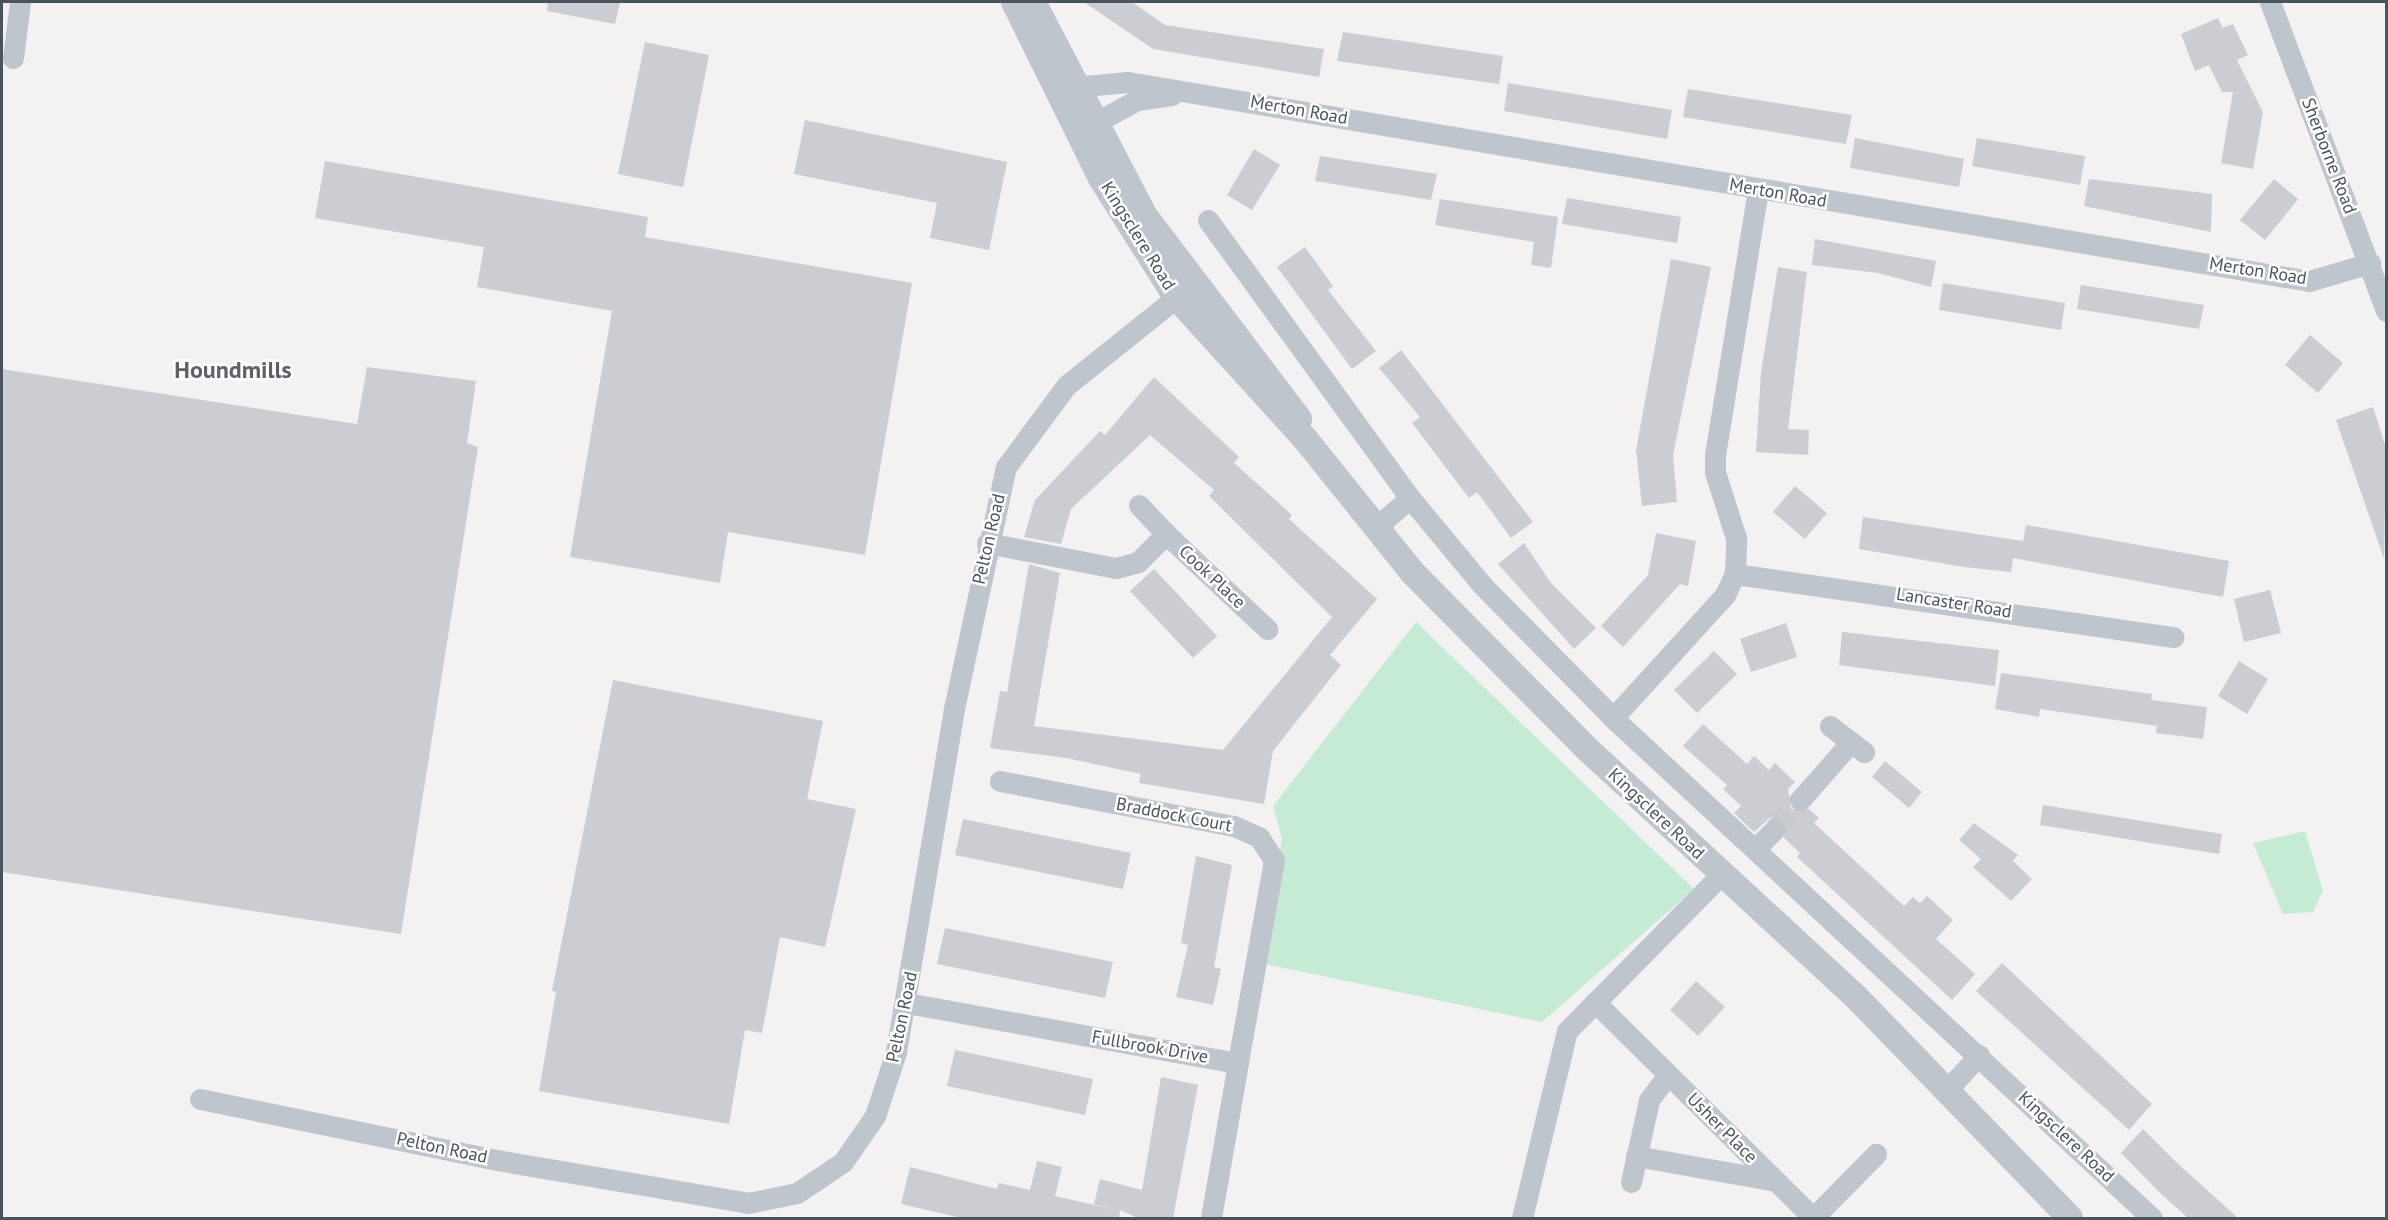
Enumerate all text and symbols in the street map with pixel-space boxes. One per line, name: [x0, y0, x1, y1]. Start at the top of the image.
street label: Merton Road: [1249, 91, 1349, 129]
street label: Sherborne Road: [2297, 95, 2361, 217]
street label: Merton Road: [1728, 174, 1828, 212]
street label: Kingsclere Road: [1096, 178, 1180, 294]
street label: Merton Road: [2208, 253, 2308, 289]
district label: Houndmills: [174, 356, 292, 384]
street label: Pelton Road: [968, 492, 1010, 586]
street label: Cook Place: [1174, 541, 1250, 613]
street label: Lancaster Road: [1895, 583, 2013, 623]
street label: Kingsclere Road: [1603, 764, 1709, 864]
street label: Braddock Court: [1114, 793, 1234, 837]
street label: Pelton Road: [882, 970, 922, 1064]
street label: Fullbrook Drive: [1090, 1026, 1210, 1068]
street label: Kingsclere Road: [2013, 1087, 2119, 1187]
street label: Usher Place: [1682, 1088, 1762, 1168]
street label: Pelton Road: [395, 1128, 489, 1168]

